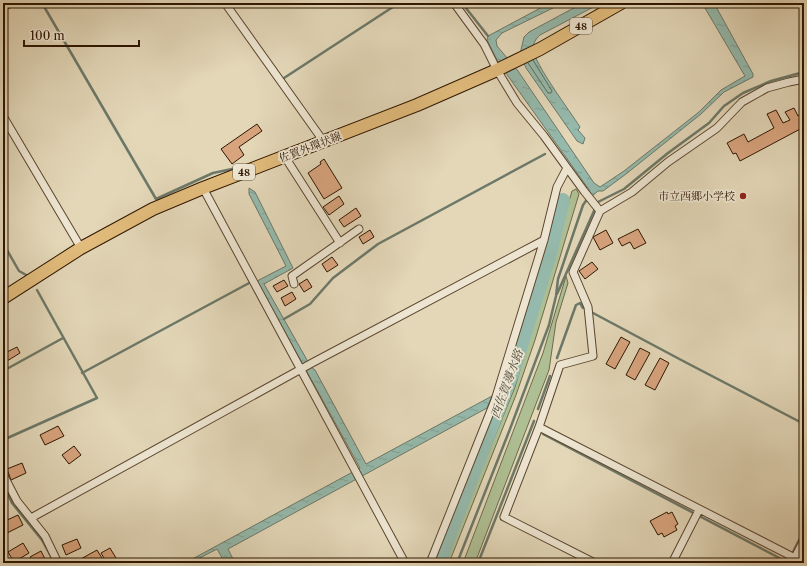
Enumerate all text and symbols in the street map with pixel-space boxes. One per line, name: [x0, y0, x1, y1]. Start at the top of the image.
road number: 48: [570, 18, 592, 34]
scale bar: [24, 22, 139, 48]
text: 100 m: [30, 28, 65, 43]
street label: 佐賀外環状線: [277, 129, 343, 165]
road number: 48: [233, 164, 255, 180]
place label: 市立西郷小学校: [658, 189, 735, 203]
marker: 市立西郷小学校: [738, 191, 748, 201]
water label: 西佐賀導水路: [487, 347, 526, 420]

